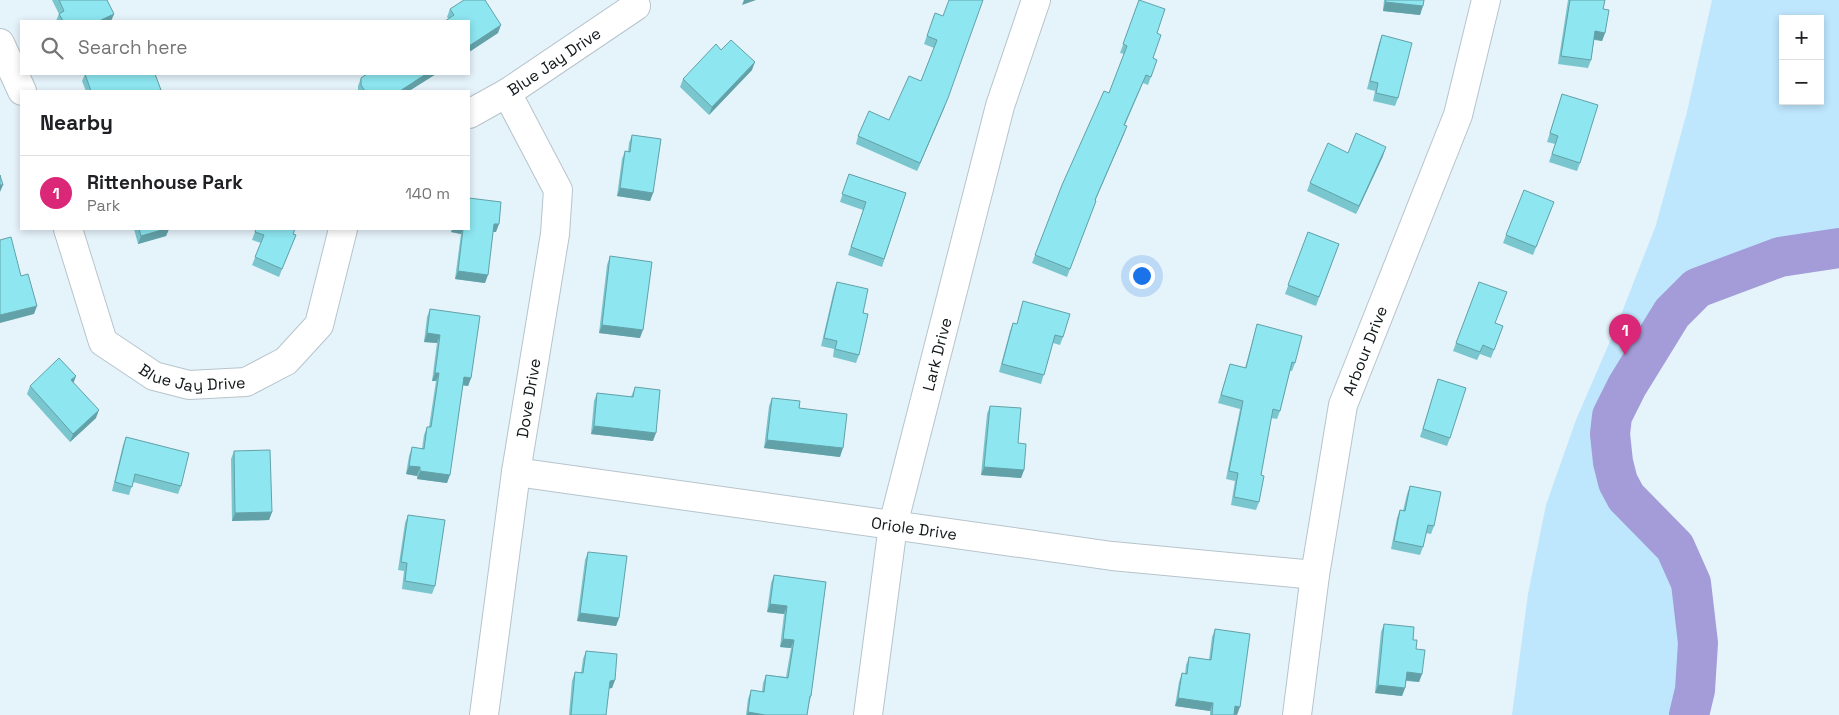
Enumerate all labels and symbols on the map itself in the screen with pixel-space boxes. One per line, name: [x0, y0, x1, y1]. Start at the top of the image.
street label: Blue Jay Drive: [503, 23, 605, 101]
your location: [1129, 263, 1155, 289]
street label: Arbour Drive: [1338, 303, 1392, 399]
pin: 1: [1609, 314, 1641, 355]
street label: Lark Drive: [918, 315, 957, 393]
street label: Dove Drive: [512, 357, 545, 440]
street label: Blue Jay Drive: [135, 359, 246, 397]
street label: Oriole Drive: [870, 512, 958, 545]

